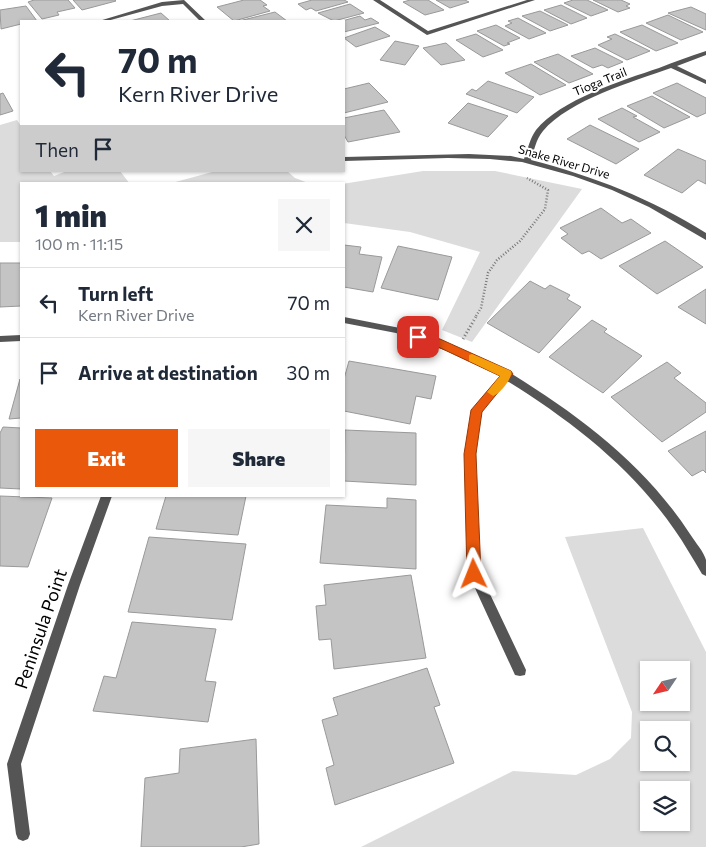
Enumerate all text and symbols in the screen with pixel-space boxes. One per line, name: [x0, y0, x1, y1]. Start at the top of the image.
text: 70 m: [118, 37, 198, 80]
icon: left: [35, 40, 100, 105]
street label: Tioga Trail: [571, 64, 629, 98]
text: Kern River Drive: [118, 80, 278, 107]
icon: arrive: [89, 135, 117, 163]
text: Then: [35, 138, 79, 161]
street label: Snake River Drive: [517, 141, 612, 181]
text: 1 min: [35, 196, 107, 233]
button: close: [278, 199, 330, 251]
text: 100 m · 11:15: [35, 234, 123, 253]
text: Turn left: [78, 282, 153, 305]
icon: left: [35, 289, 63, 317]
text: 70 m: [287, 291, 330, 314]
text: Kern River Drive: [78, 305, 195, 324]
pin: [397, 316, 439, 358]
icon: arrive: [404, 323, 432, 351]
icon: arrive: [35, 359, 63, 387]
text: Arrive at destination: [78, 361, 258, 384]
text: 30 m: [287, 361, 330, 384]
button: Exit: [35, 429, 178, 487]
button: Share: [188, 429, 330, 487]
position arrow: [447, 547, 499, 599]
street label: Peninsula Point: [9, 566, 71, 692]
north arrow: [640, 661, 690, 711]
map controls: [640, 661, 690, 831]
button: search: [640, 721, 690, 771]
button: layers: [640, 781, 690, 831]

